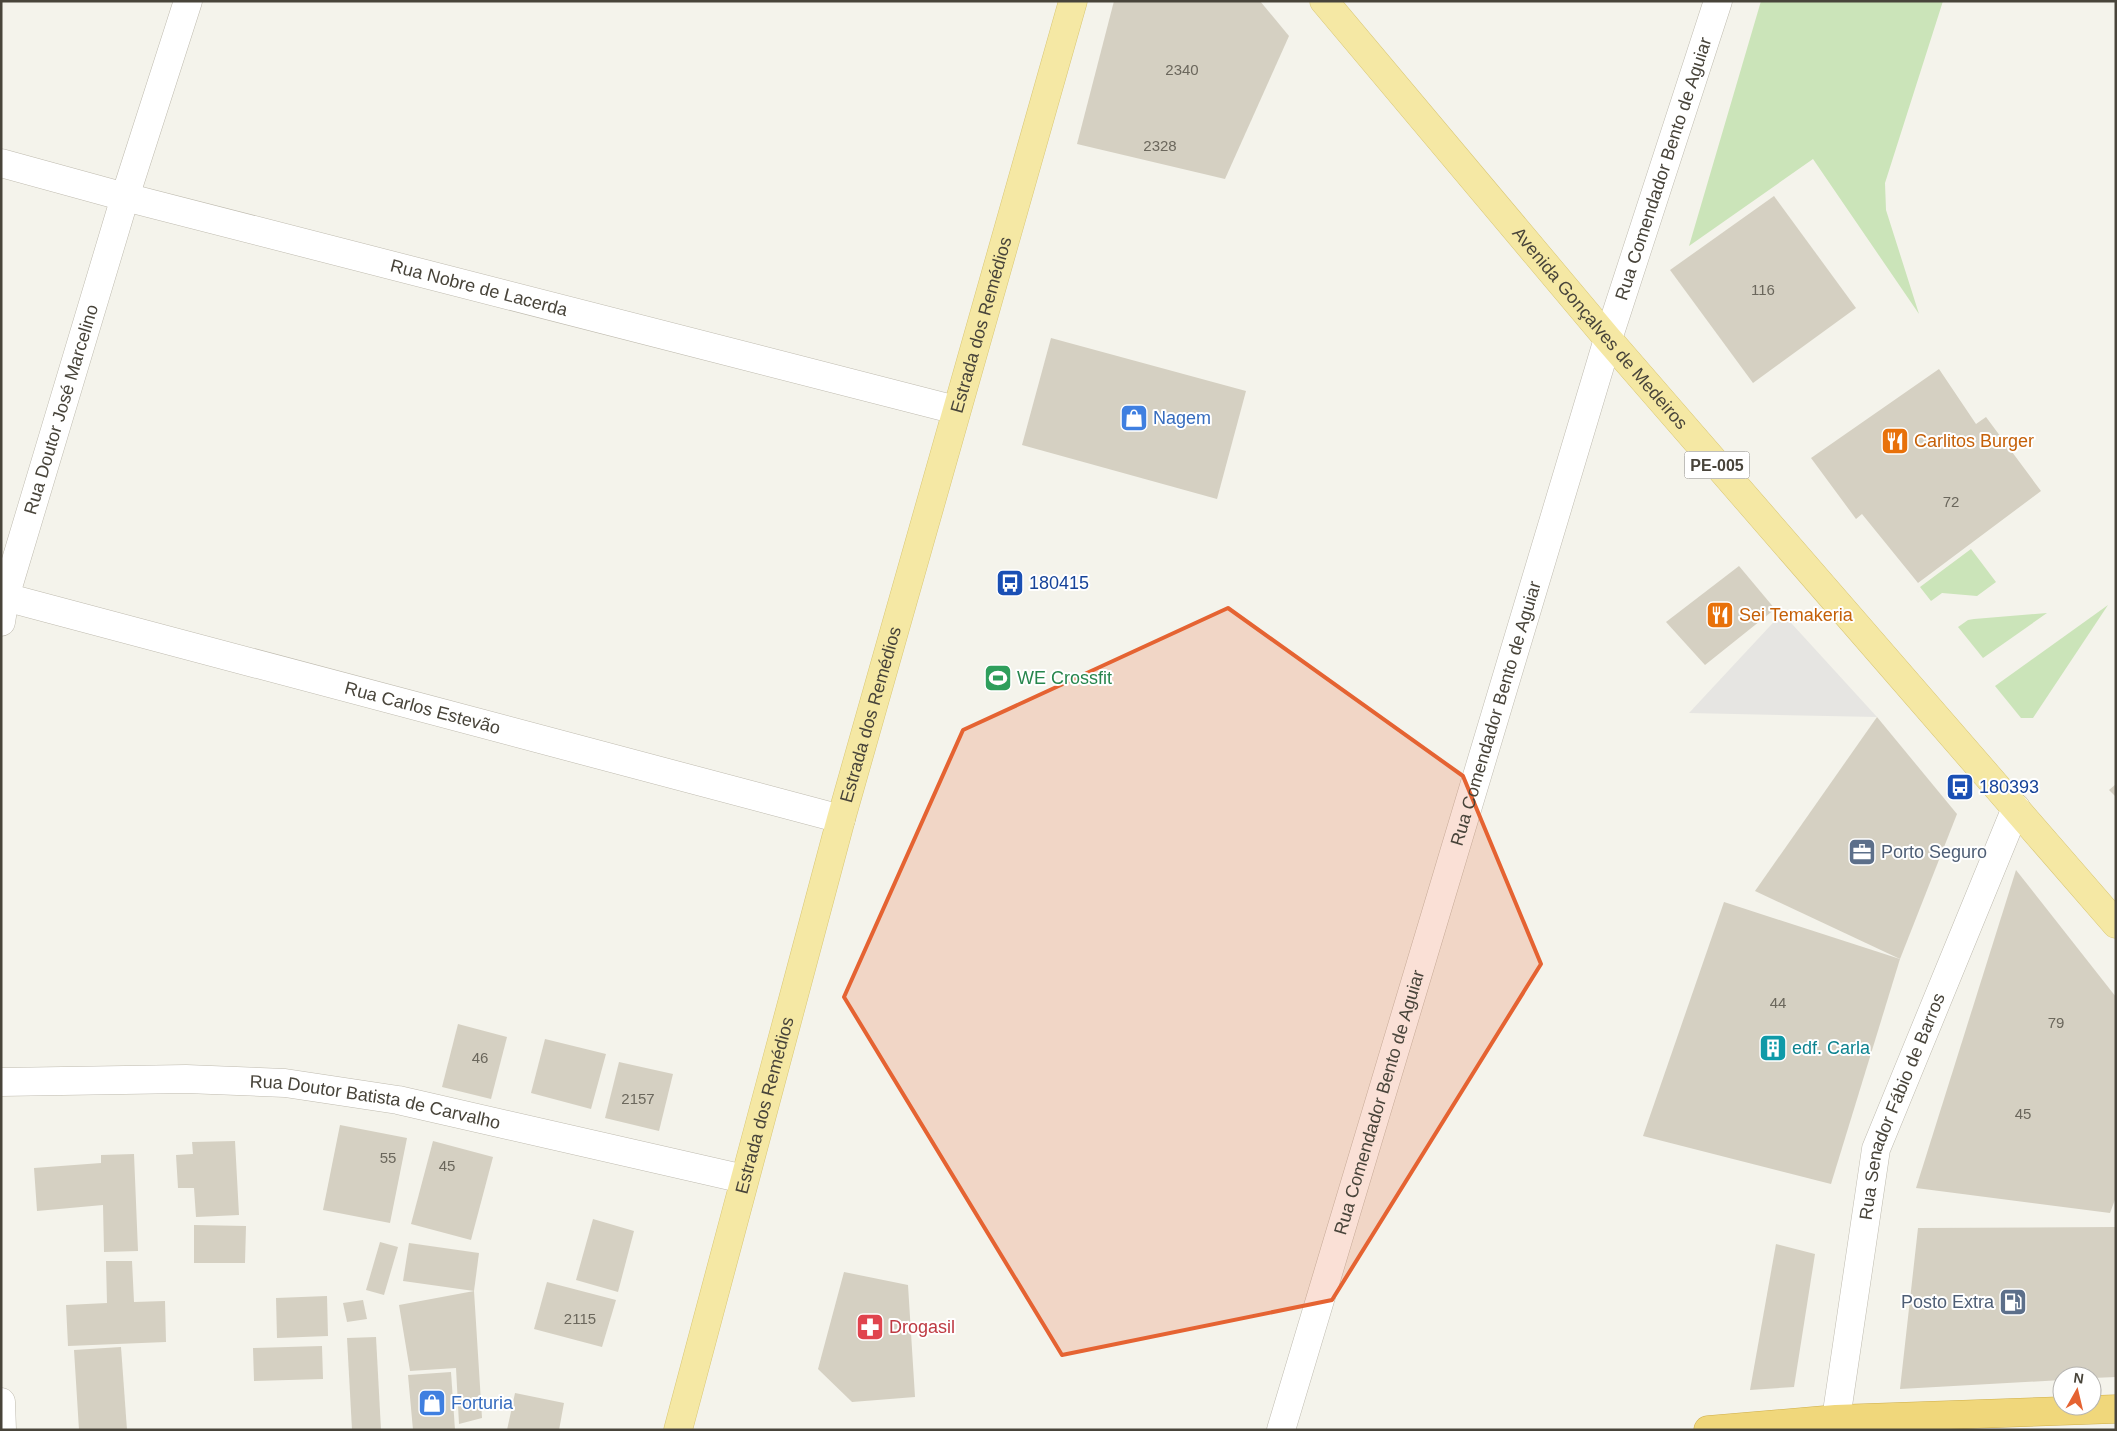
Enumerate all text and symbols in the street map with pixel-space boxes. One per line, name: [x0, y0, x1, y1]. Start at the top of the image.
street label: Rua Comendador Bento de Aguiar: [1611, 35, 1716, 303]
house number: 2340: [1165, 61, 1199, 78]
house number: 2328: [1143, 137, 1177, 154]
street label: Avenida Gonçalves de Medeiros: [1508, 223, 1692, 433]
street label: Estrada dos Remédios: [947, 234, 1016, 415]
street label: Rua Nobre de Lacerda: [388, 255, 571, 320]
house number: 116: [1751, 281, 1775, 298]
street label: Rua Doutor José Marcelino: [20, 302, 102, 517]
shop icon: Nagem: [1119, 403, 1149, 433]
place label: Nagem: [1153, 408, 1211, 428]
restaurant icon: Carlitos Burger: [1880, 426, 1910, 456]
place label: Carlitos Burger: [1914, 431, 2034, 451]
road number: PE-005: [1684, 452, 1750, 478]
house number: 72: [1943, 493, 1959, 510]
bus stop icon: 180415: [995, 568, 1025, 598]
place label: 180415: [1029, 573, 1089, 593]
street label: Rua Comendador Bento de Aguiar: [1447, 579, 1545, 848]
restaurant icon: Sei Temakeria: [1705, 600, 1735, 630]
place label: Sei Temakeria: [1739, 605, 1854, 625]
street label: Estrada dos Remédios: [836, 624, 905, 805]
sports icon: WE Crossfit: [983, 663, 1013, 693]
place label: WE Crossfit: [1017, 668, 1112, 688]
street label: Rua Carlos Estevão: [343, 678, 502, 738]
bus stop icon: 180393: [1945, 772, 1975, 802]
place label: 180393: [1979, 777, 2039, 797]
office icon: Porto Seguro: [1847, 837, 1877, 867]
place label: Porto Seguro: [1881, 842, 1987, 862]
street label: Rua Comendador Bento de Aguiar: [1330, 968, 1428, 1237]
street label: Rua Senador Fábio de Barros: [1856, 990, 1949, 1221]
house number: 44: [1770, 994, 1786, 1011]
house number: 79: [2048, 1014, 2064, 1031]
street label: Estrada dos Remédios: [731, 1015, 798, 1196]
building icon: edf. Carla: [1758, 1033, 1788, 1063]
place label: edf. Carla: [1792, 1038, 1871, 1058]
house number: 46: [472, 1049, 488, 1066]
street label: Rua Doutor Batista de Carvalho: [249, 1072, 502, 1133]
house number: 2157: [621, 1090, 655, 1107]
house number: 45: [2015, 1105, 2031, 1122]
house number: 55: [380, 1149, 396, 1166]
house number: 45: [439, 1157, 455, 1174]
fuel station icon: Posto Extra: [1998, 1287, 2028, 1317]
place label: Posto Extra: [1901, 1292, 1995, 1312]
house number: 2115: [564, 1310, 596, 1327]
pharmacy icon: Drogasil: [855, 1312, 885, 1342]
place label: Drogasil: [889, 1317, 955, 1337]
north arrow: [2052, 1366, 2102, 1416]
text: N: [2073, 1369, 2085, 1387]
shop icon: Forturia: [417, 1388, 447, 1418]
place label: Forturia: [451, 1393, 514, 1413]

